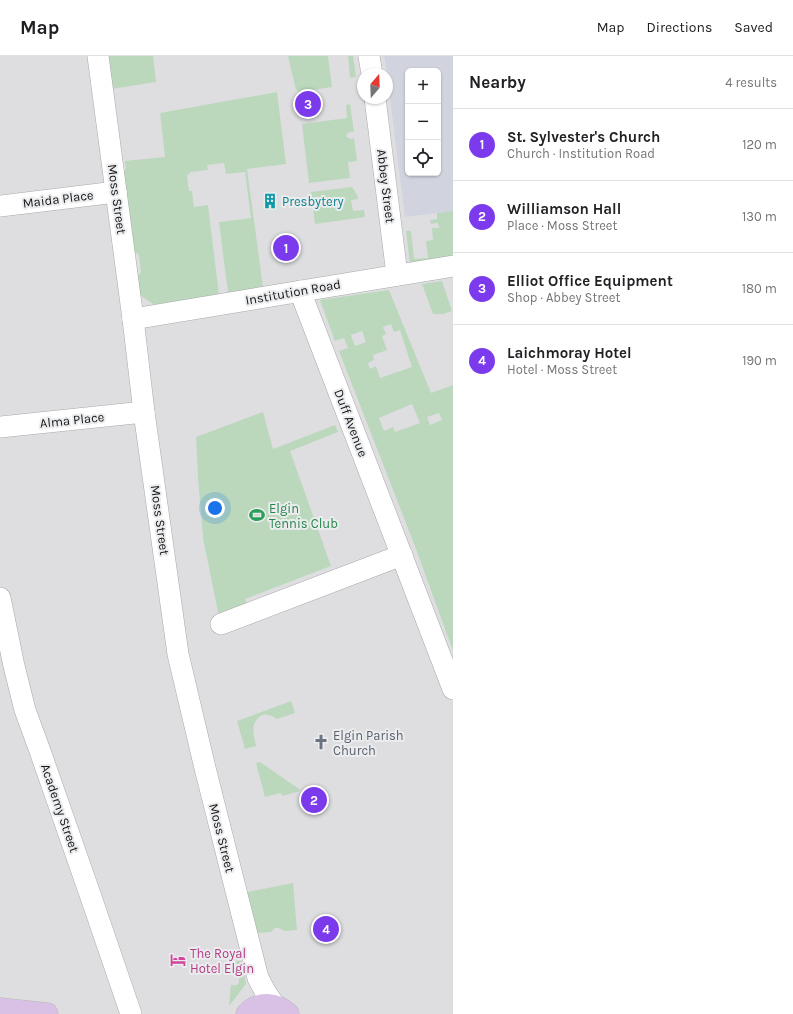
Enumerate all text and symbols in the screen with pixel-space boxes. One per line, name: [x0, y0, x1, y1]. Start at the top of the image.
text: Map: [20, 17, 59, 39]
text: Map: [597, 19, 625, 36]
text: Directions: [647, 19, 712, 36]
text: Saved: [734, 19, 773, 36]
north arrow: [357, 68, 393, 104]
map controls: [405, 68, 441, 176]
button: +: [405, 68, 441, 104]
text: Nearby: [469, 72, 526, 92]
text: 4 results: [725, 75, 777, 90]
pin: 3: [295, 89, 321, 119]
button: −: [405, 104, 441, 140]
text: St. Sylvester's Church: [507, 128, 660, 146]
text: 1: [480, 137, 484, 152]
text: 120 m: [742, 137, 777, 152]
button: locate: [405, 140, 441, 176]
text: Church · Institution Road: [507, 146, 655, 161]
street label: Abbey Street: [374, 148, 398, 224]
street label: Moss Street: [105, 163, 129, 235]
street label: Maida Place: [22, 187, 95, 211]
building icon: Presbytery: [261, 192, 279, 210]
place label: Presbytery: [282, 194, 343, 209]
text: Williamson Hall: [507, 200, 621, 218]
text: 2: [478, 209, 486, 224]
text: 130 m: [742, 209, 777, 224]
text: Place · Moss Street: [507, 218, 617, 233]
pin: 1: [273, 233, 299, 263]
text: Elliot Office Equipment: [507, 272, 673, 290]
street label: Institution Road: [244, 276, 342, 308]
text: 3: [478, 281, 486, 296]
text: 180 m: [742, 281, 777, 296]
text: Shop · Abbey Street: [507, 290, 620, 305]
text: Laichmoray Hotel: [507, 344, 632, 362]
text: 4: [478, 353, 486, 368]
text: 190 m: [742, 353, 777, 368]
text: Hotel · Moss Street: [507, 362, 617, 377]
street label: Duff Avenue: [331, 387, 371, 459]
street label: Alma Place: [39, 409, 105, 431]
street label: Moss Street: [148, 484, 172, 556]
your location: [205, 498, 225, 518]
place label: Elgin Tennis Club: [269, 501, 338, 531]
sports icon: Elgin Tennis Club: [248, 506, 266, 524]
place label: Elgin Parish Church: [333, 728, 404, 758]
church icon: Elgin Parish Church: [312, 733, 330, 751]
street label: Academy Street: [38, 762, 82, 854]
pin: 2: [301, 785, 327, 815]
street label: Moss Street: [206, 802, 238, 874]
pin: 4: [313, 914, 339, 944]
place label: The Royal Hotel Elgin: [190, 946, 254, 976]
hotel icon: The Royal Hotel Elgin: [169, 951, 187, 969]

